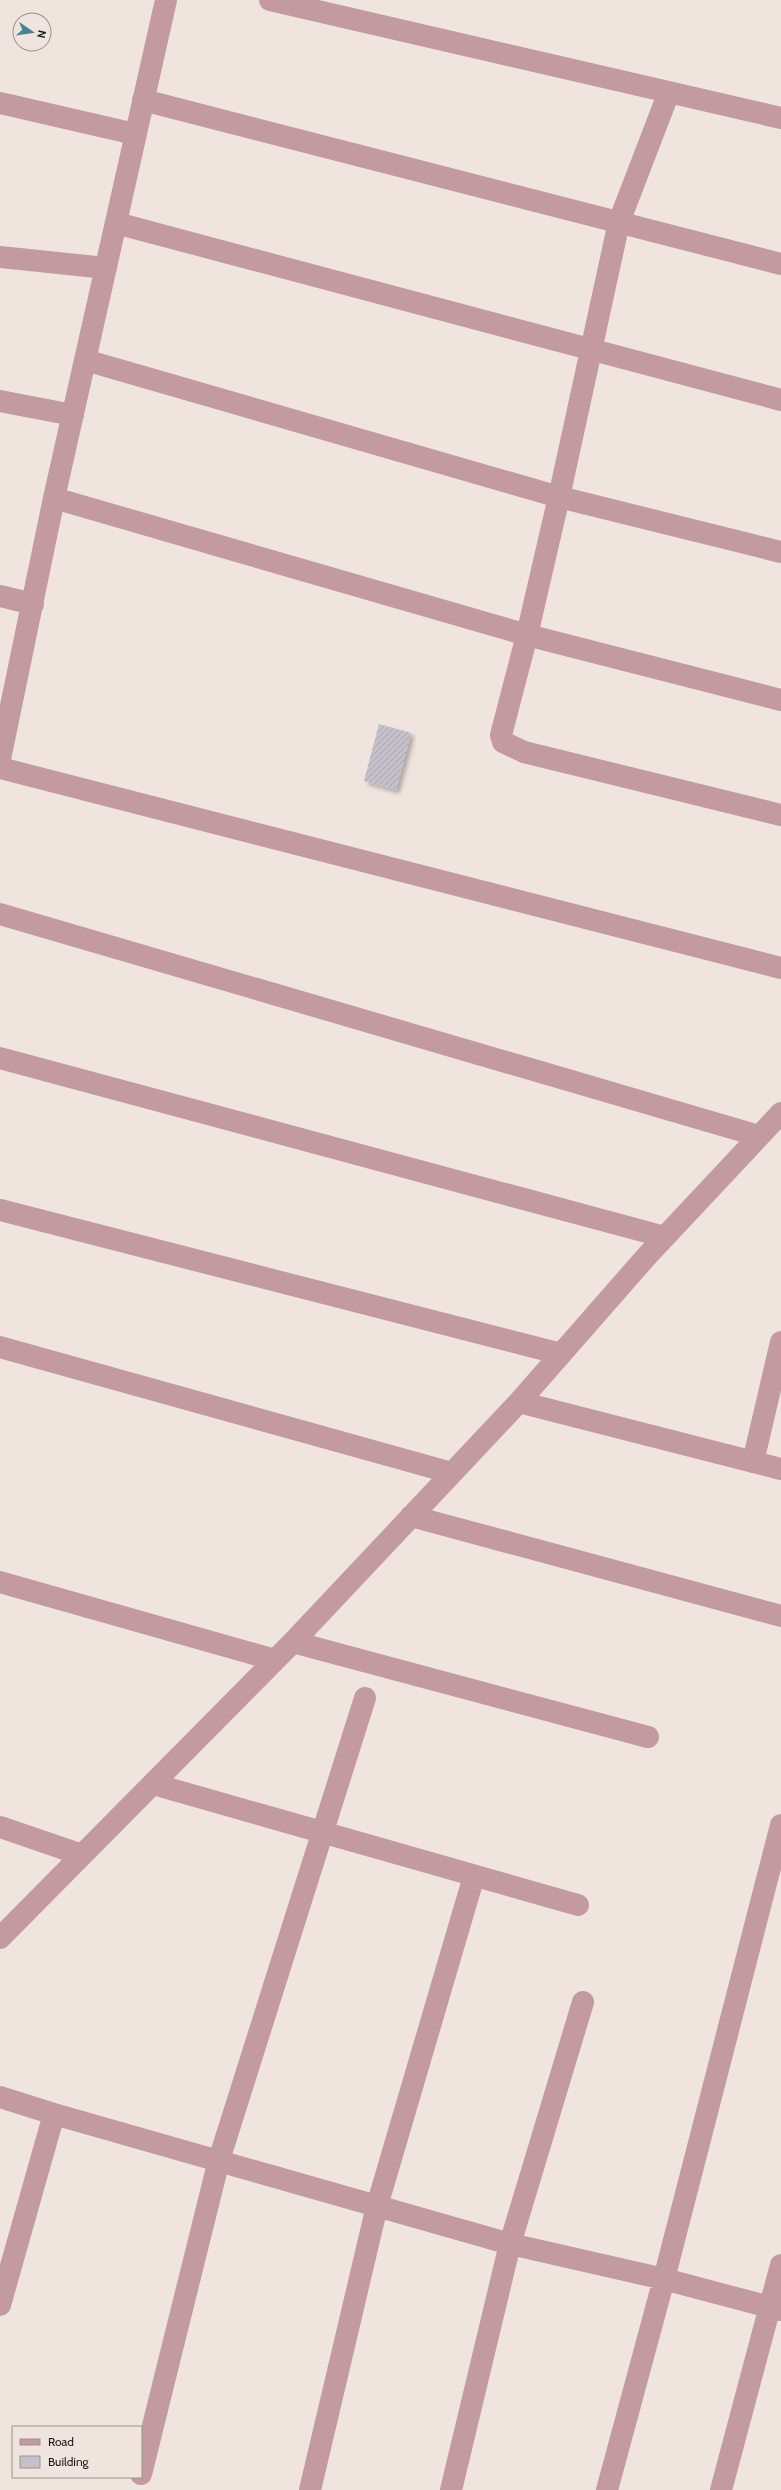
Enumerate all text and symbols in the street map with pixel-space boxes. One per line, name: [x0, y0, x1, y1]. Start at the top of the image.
north arrow: [12, 12, 52, 52]
text: N: [34, 29, 49, 40]
legend: [12, 2426, 142, 2478]
text: Road: [48, 2434, 74, 2449]
text: Building: [48, 2454, 90, 2469]

